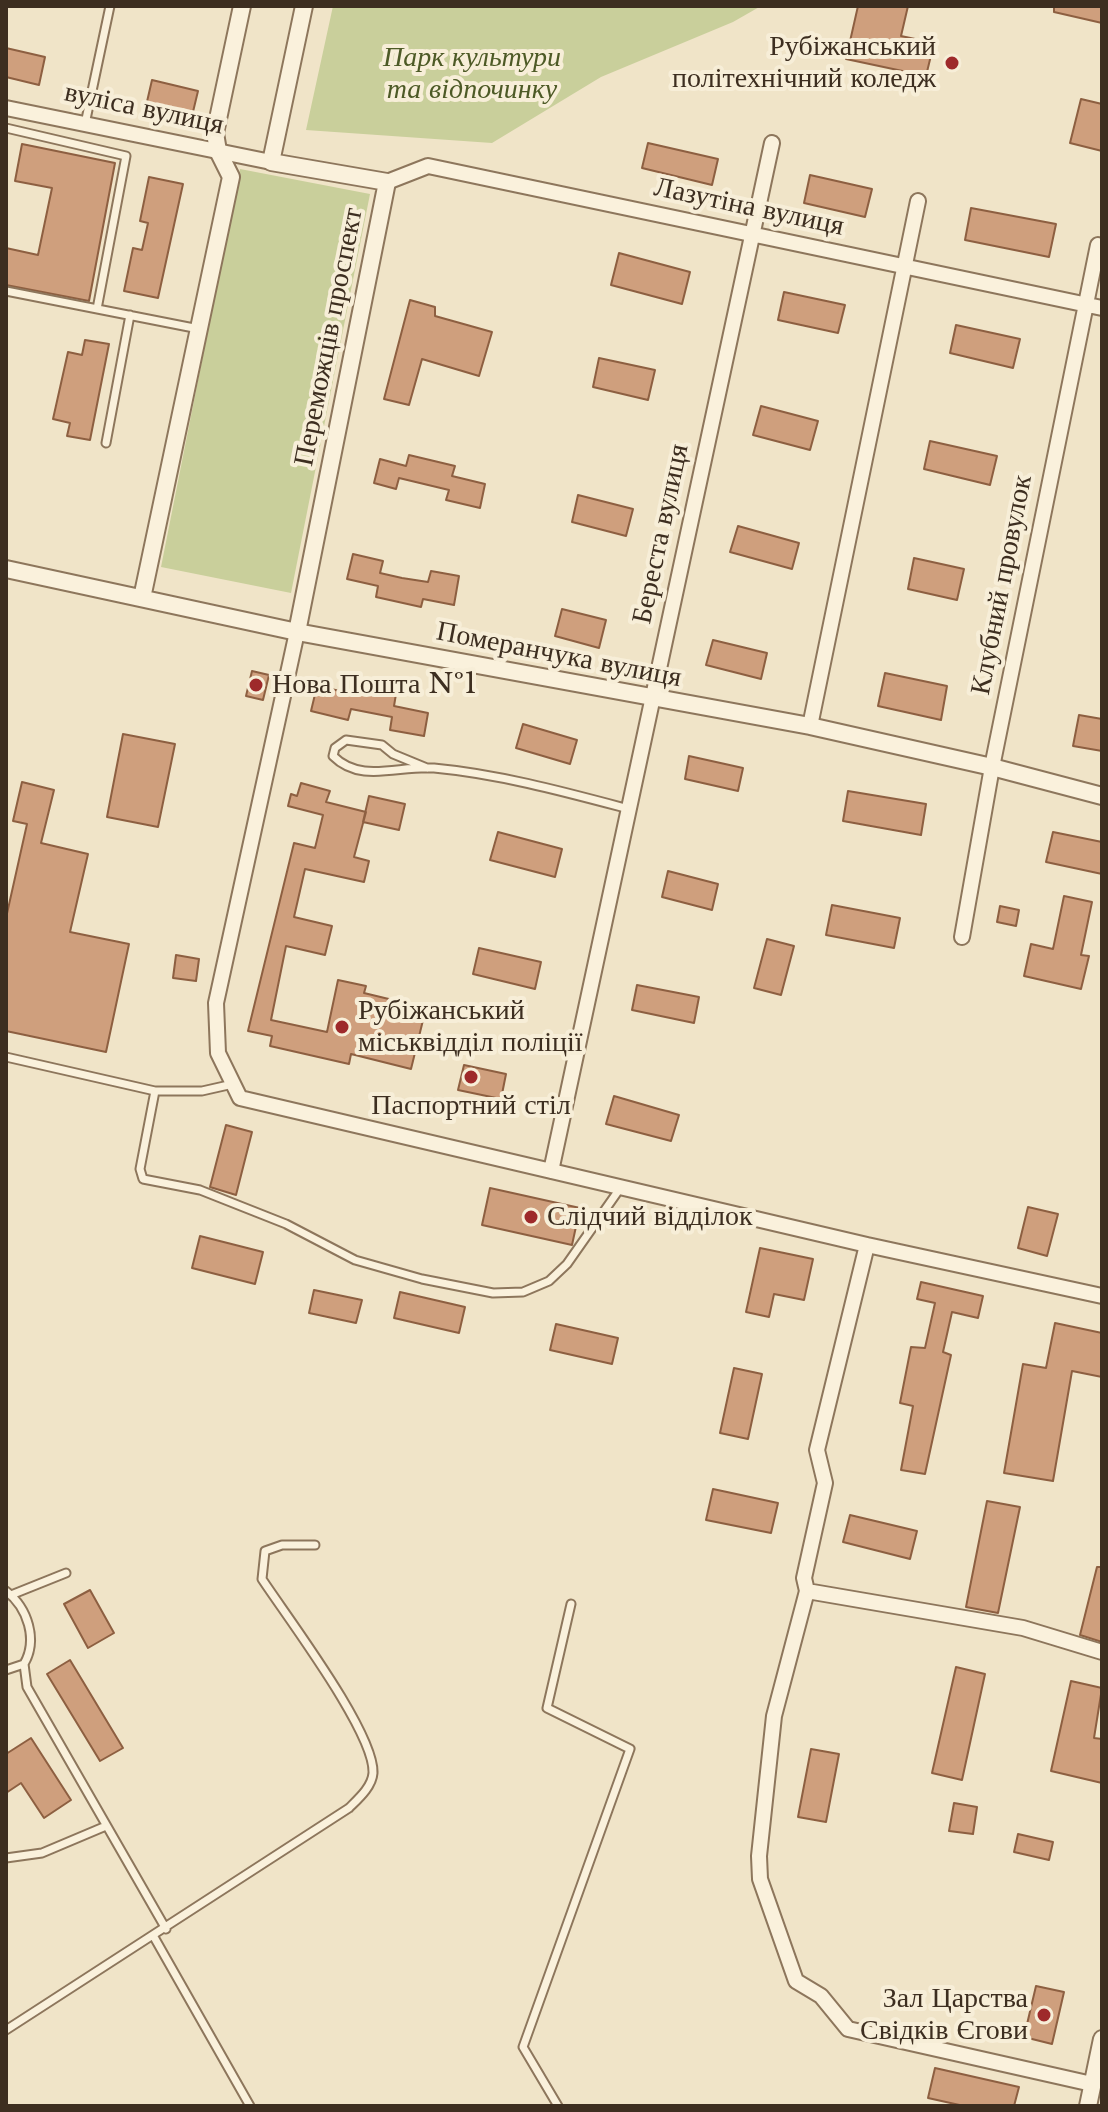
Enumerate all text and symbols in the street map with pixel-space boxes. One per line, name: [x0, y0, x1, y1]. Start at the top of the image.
place label: Рубіжанський політехнічний коледж: [672, 30, 936, 96]
park label: Парк культури та відпочинку: [383, 41, 561, 107]
marker: Рубіжанський політехнічний коледж: [943, 54, 961, 72]
street label: вуліса вулиця: [61, 76, 227, 142]
street label: Лазутіна вулиця: [651, 170, 847, 244]
street label: Переможців проспект: [287, 205, 371, 469]
street label: Береста вулиця: [626, 441, 696, 627]
street label: Клубний провулок: [964, 472, 1040, 698]
street label: Померанчука вулиця: [434, 615, 684, 695]
place label: Нова Пошта №1: [272, 668, 477, 702]
marker: Нова Пошта №1: [247, 676, 265, 694]
place label: Рубіжанський міськвідділ поліції: [358, 994, 582, 1060]
marker: Рубіжанський міськвідділ поліції: [333, 1018, 351, 1036]
marker: Паспортний стіл: [462, 1068, 480, 1086]
place label: Паспортний стіл: [371, 1089, 571, 1123]
place label: Слідчий відділок: [547, 1200, 753, 1234]
marker: Слідчий відділок: [522, 1208, 540, 1226]
place label: Зал Царства Свідків Єгови: [860, 1982, 1028, 2048]
marker: Зал Царства Свідків Єгови: [1035, 2006, 1053, 2024]

